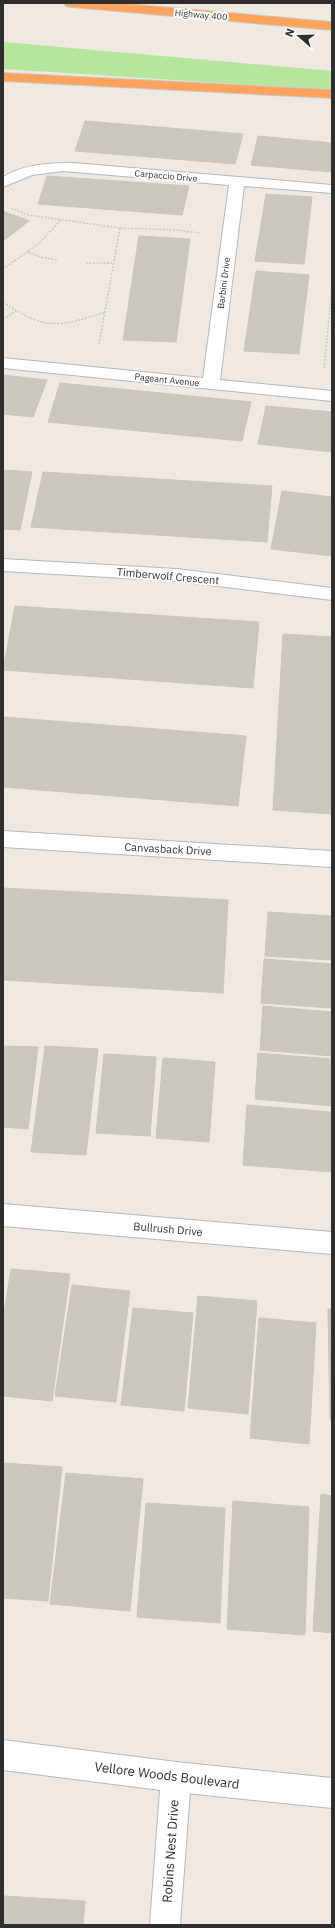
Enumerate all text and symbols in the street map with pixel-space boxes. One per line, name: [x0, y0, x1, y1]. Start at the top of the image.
street label: Highway 400: [174, 7, 228, 22]
north arrow: [279, 16, 319, 56]
text: N: [282, 26, 298, 39]
street label: Carpaccio Drive: [134, 167, 198, 184]
street label: Barbini Drive: [215, 256, 232, 309]
street label: Pageant Avenue: [134, 371, 200, 388]
street label: Timberwolf Crescent: [116, 565, 220, 587]
street label: Canvasback Drive: [124, 840, 212, 858]
street label: Bullrush Drive: [133, 1219, 203, 1239]
street label: Vellore Woods Boulevard: [93, 1758, 240, 1793]
street label: Robins Nest Drive: [158, 1799, 183, 1903]

